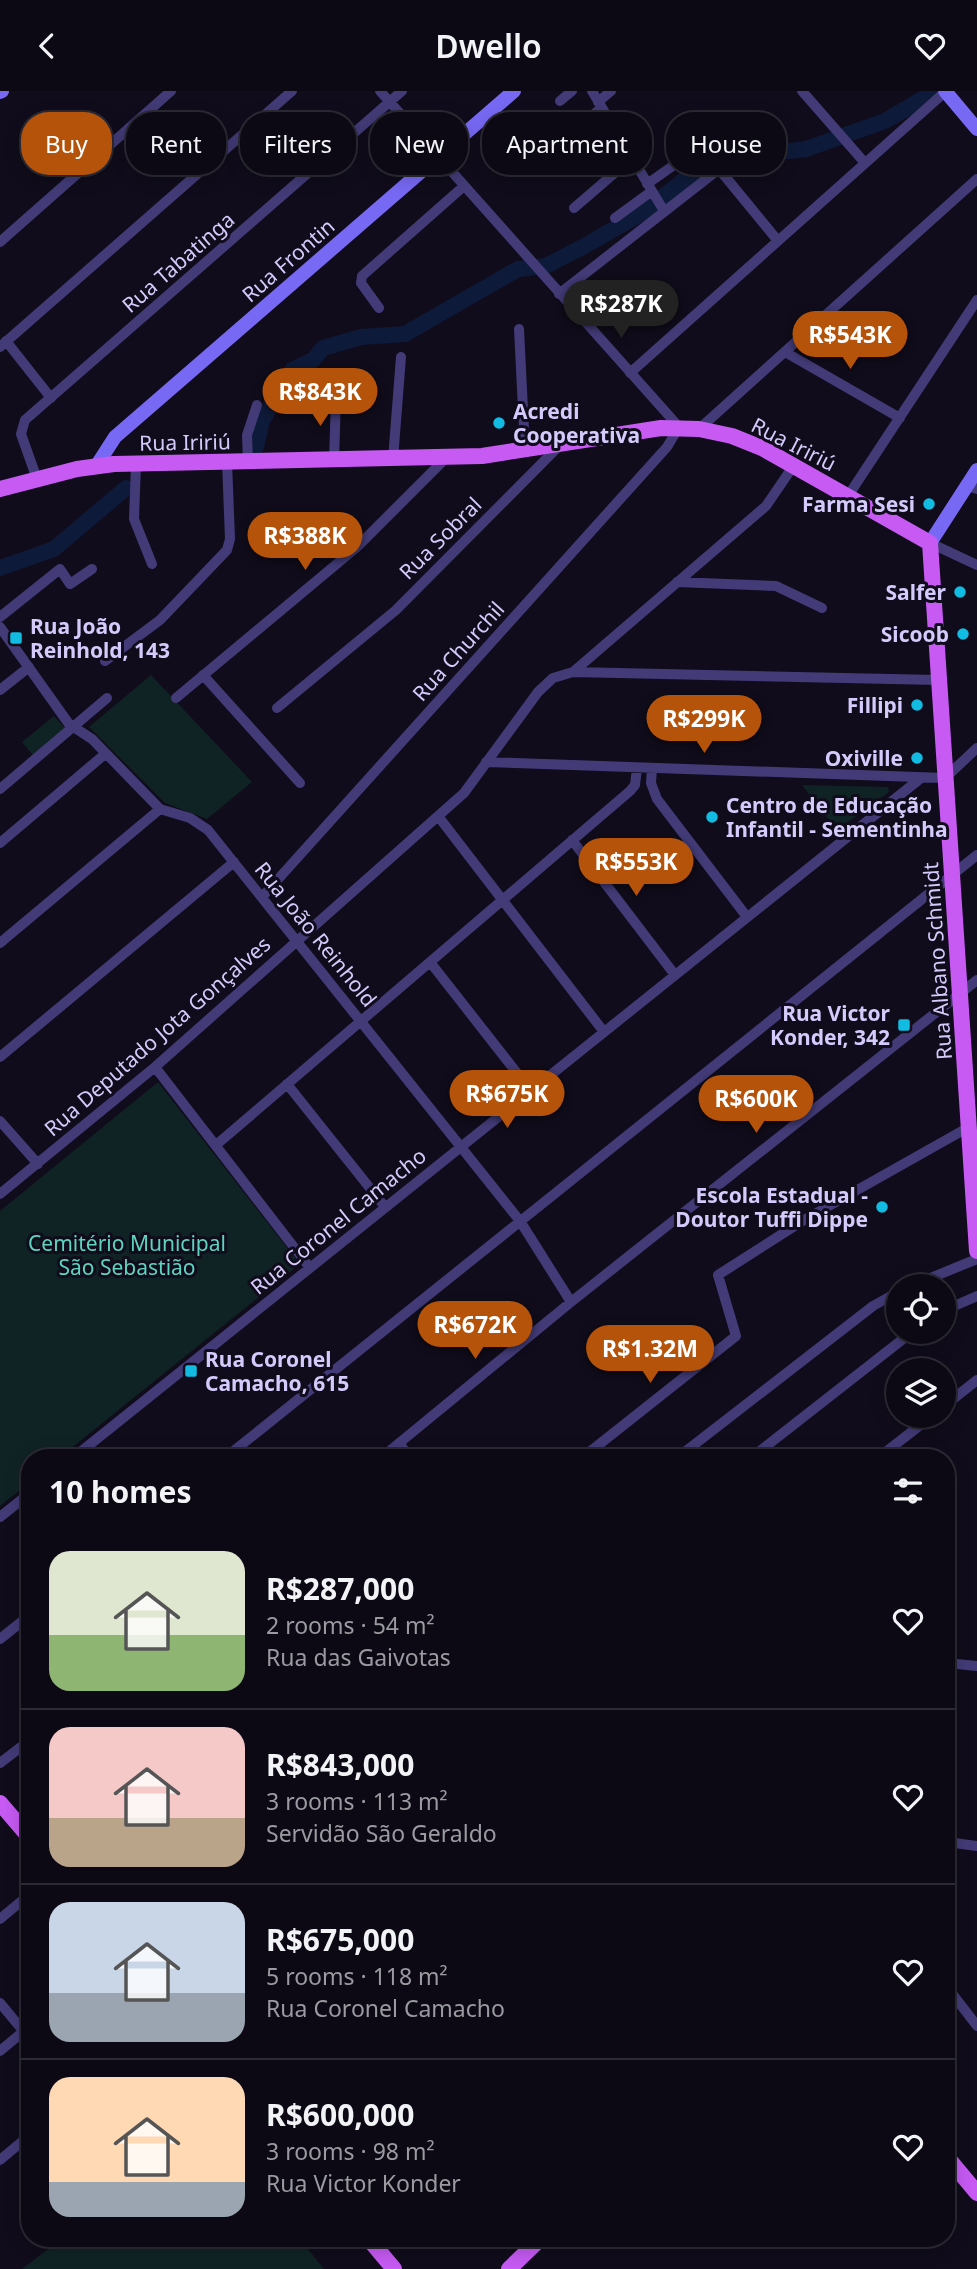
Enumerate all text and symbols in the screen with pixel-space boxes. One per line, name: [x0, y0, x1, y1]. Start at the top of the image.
text: Dwello: [435, 24, 542, 67]
icon: back: [28, 27, 66, 65]
icon: heart: [911, 27, 949, 65]
chip: Buy: [21, 112, 112, 175]
chip: Rent: [126, 112, 226, 175]
chip: Filters: [240, 112, 356, 175]
chip: New: [370, 112, 468, 175]
chip: Apartment: [482, 112, 652, 175]
chip: House: [666, 112, 786, 175]
street label: Rua Tabatinga: [116, 205, 240, 319]
street label: Rua Frontin: [236, 212, 340, 308]
pin: R$287K: [564, 281, 678, 340]
text: R$287K: [580, 287, 662, 319]
pin: R$543K: [793, 311, 907, 371]
text: R$543K: [809, 318, 891, 350]
pin: R$843K: [263, 369, 377, 428]
text: R$843K: [279, 375, 361, 407]
place label: Acredi Cooperativa: [513, 397, 640, 449]
street label: Rua Iririú: [747, 411, 841, 477]
marker: Acredi Cooperativa: [491, 415, 507, 431]
street label: Rua Iririú: [139, 427, 231, 457]
place label: Farma Sesi: [802, 490, 915, 518]
street label: Rua Sobral: [393, 491, 487, 585]
marker: Farma Sesi: [921, 496, 937, 512]
pin: R$388K: [248, 512, 362, 572]
text: R$388K: [264, 519, 346, 551]
place label: Salfer: [886, 578, 947, 606]
marker: Salfer: [952, 584, 968, 600]
street label: Rua Churchil: [406, 595, 510, 707]
place label: Rua João Reinhold, 143: [30, 612, 170, 664]
place label: Sicoob: [881, 620, 949, 648]
marker: Sicoob: [955, 626, 971, 642]
marker: Rua João Reinhold, 143: [8, 630, 24, 646]
place label: Fillipi: [847, 691, 903, 719]
pin: R$299K: [647, 695, 761, 755]
marker: Fillipi: [909, 697, 925, 713]
text: R$299K: [663, 702, 745, 734]
place label: Oxiville: [825, 744, 903, 772]
marker: Oxiville: [909, 750, 925, 766]
place label: Centro de Educação Infantil - Sementinha: [726, 791, 948, 843]
marker: Centro de Educação Infantil - Sementinha: [704, 809, 720, 825]
pin: R$553K: [579, 839, 693, 898]
text: R$553K: [595, 845, 677, 877]
street label: Rua João Reinhold: [249, 856, 383, 1012]
street label: Rua Albano Schmidt: [916, 861, 958, 1061]
street label: Rua Deputado Jota Gonçalves: [38, 930, 276, 1142]
place label: Rua Victor Konder, 342: [770, 999, 891, 1051]
marker: Rua Victor Konder, 342: [896, 1017, 912, 1033]
pin: R$675K: [450, 1070, 564, 1130]
pin: R$600K: [699, 1075, 813, 1135]
text: R$675K: [466, 1077, 548, 1109]
text: R$600K: [715, 1082, 797, 1114]
street label: Rua Coronel Camacho: [244, 1141, 432, 1301]
place label: Escola Estadual - Doutor Tuffi Dippe: [675, 1181, 868, 1233]
marker: Escola Estadual - Doutor Tuffi Dippe: [874, 1199, 890, 1215]
park label: Cemitério Municipal São Sebastião: [28, 1229, 226, 1281]
map controls: [886, 1274, 956, 1428]
button: locate: [886, 1274, 956, 1344]
pin: R$672K: [418, 1301, 532, 1361]
text: R$672K: [434, 1308, 516, 1340]
pin: R$1.32M: [585, 1325, 715, 1385]
text: R$1.32M: [602, 1332, 698, 1364]
place label: Rua Coronel Camacho, 615: [205, 1345, 349, 1397]
button: layers: [886, 1358, 956, 1428]
marker: Rua Coronel Camacho, 615: [183, 1363, 199, 1379]
text: 10 homes: [49, 1471, 192, 1512]
icon: filters: [889, 1472, 927, 1510]
text: R$287,000: [266, 1568, 414, 1609]
icon: home: [105, 1579, 189, 1663]
icon: heart: [889, 1602, 927, 1640]
text: 2 rooms · 54 m²: [266, 1609, 435, 1641]
text: Rua das Gaivotas: [266, 1641, 451, 1673]
text: R$843,000: [266, 1744, 414, 1785]
icon: home: [105, 1755, 189, 1839]
icon: heart: [889, 1778, 927, 1816]
text: 3 rooms · 113 m²: [266, 1785, 448, 1817]
text: Servidão São Geraldo: [266, 1817, 497, 1849]
text: R$675,000: [266, 1919, 414, 1960]
icon: home: [105, 1930, 189, 2014]
icon: heart: [889, 1953, 927, 1991]
text: 5 rooms · 118 m²: [266, 1960, 448, 1992]
text: Rua Coronel Camacho: [266, 1992, 505, 2024]
text: R$600,000: [266, 2094, 414, 2135]
icon: home: [105, 2105, 189, 2189]
icon: heart: [889, 2128, 927, 2166]
text: 3 rooms · 98 m²: [266, 2135, 435, 2167]
text: Rua Victor Konder: [266, 2167, 461, 2199]

